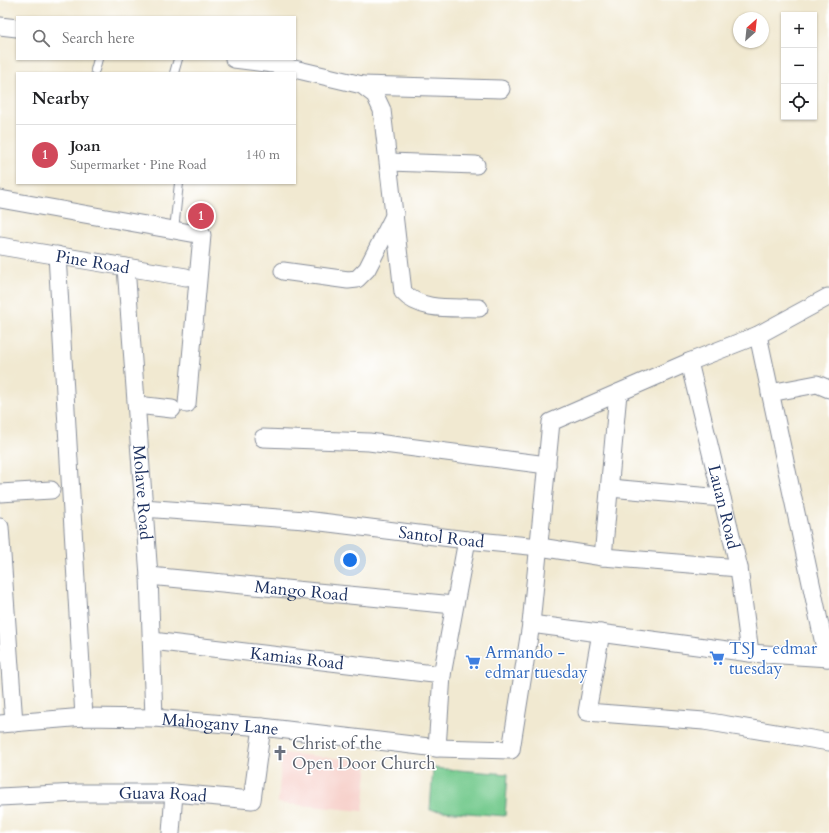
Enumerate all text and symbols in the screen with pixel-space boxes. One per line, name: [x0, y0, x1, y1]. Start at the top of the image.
north arrow: [733, 12, 769, 48]
map controls: [781, 12, 817, 120]
button: +: [781, 12, 817, 48]
search box: [16, 16, 296, 60]
icon: search: [30, 27, 52, 49]
text: Search here: [62, 28, 135, 48]
button: −: [781, 48, 817, 84]
button: locate: [781, 84, 817, 120]
text: Nearby: [32, 87, 89, 110]
text: Joan: [70, 136, 101, 156]
text: 1: [42, 146, 48, 164]
text: 140 m: [246, 146, 280, 164]
text: Supermarket · Pine Road: [70, 156, 207, 174]
pin: 1: [188, 201, 214, 231]
street label: Pine Road: [54, 244, 131, 279]
street label: Molave Road: [128, 444, 158, 541]
street label: Lauan Road: [703, 462, 745, 551]
street label: Santol Road: [397, 520, 486, 553]
your location: [340, 550, 360, 570]
street label: Mango Road: [254, 575, 349, 606]
place label: TSJ - edmar tuesday: [729, 637, 818, 680]
street label: Kamias Road: [249, 641, 345, 675]
place label: Armando - edmar tuesday: [485, 641, 588, 684]
supermarket icon: TSJ - edmar tuesday: [708, 649, 726, 667]
supermarket icon: Armando - edmar tuesday: [464, 653, 482, 671]
street label: Mahogany Lane: [161, 707, 280, 740]
place label: Christ of the Open Door Church: [292, 732, 436, 775]
church icon: Christ of the Open Door Church: [271, 744, 289, 762]
street label: Guava Road: [119, 781, 208, 807]

